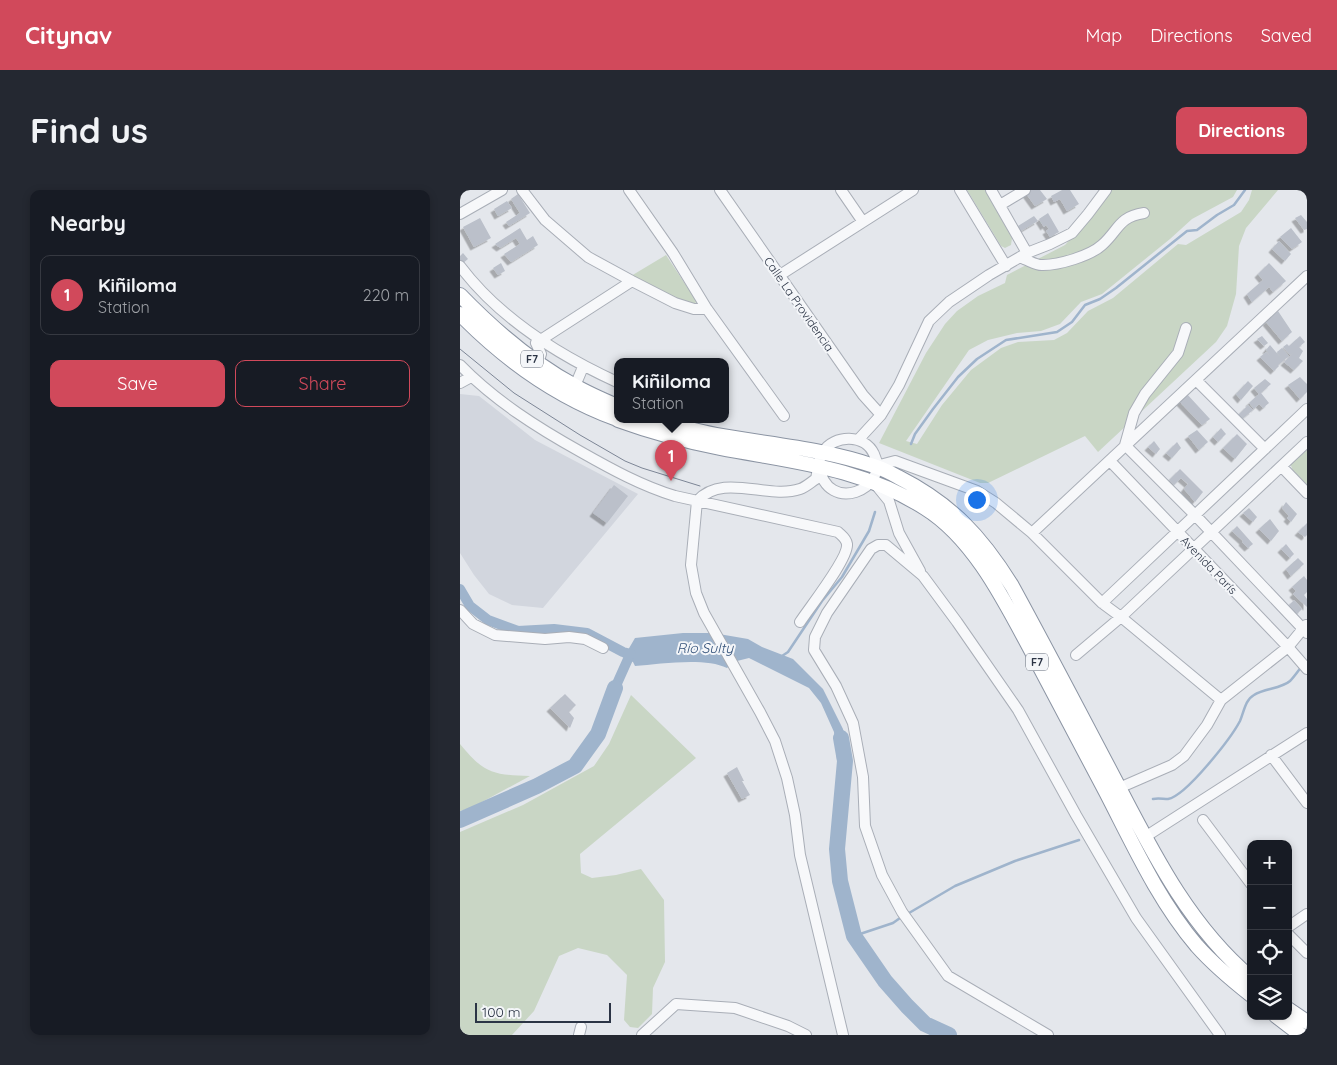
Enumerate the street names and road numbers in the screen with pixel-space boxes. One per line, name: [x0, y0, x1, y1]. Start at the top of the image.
street label: Calle La Providencia: [761, 254, 837, 354]
road number: F7: [521, 350, 543, 368]
street label: Avenida París: [1178, 533, 1241, 597]
road number: F7: [1026, 654, 1048, 671]

